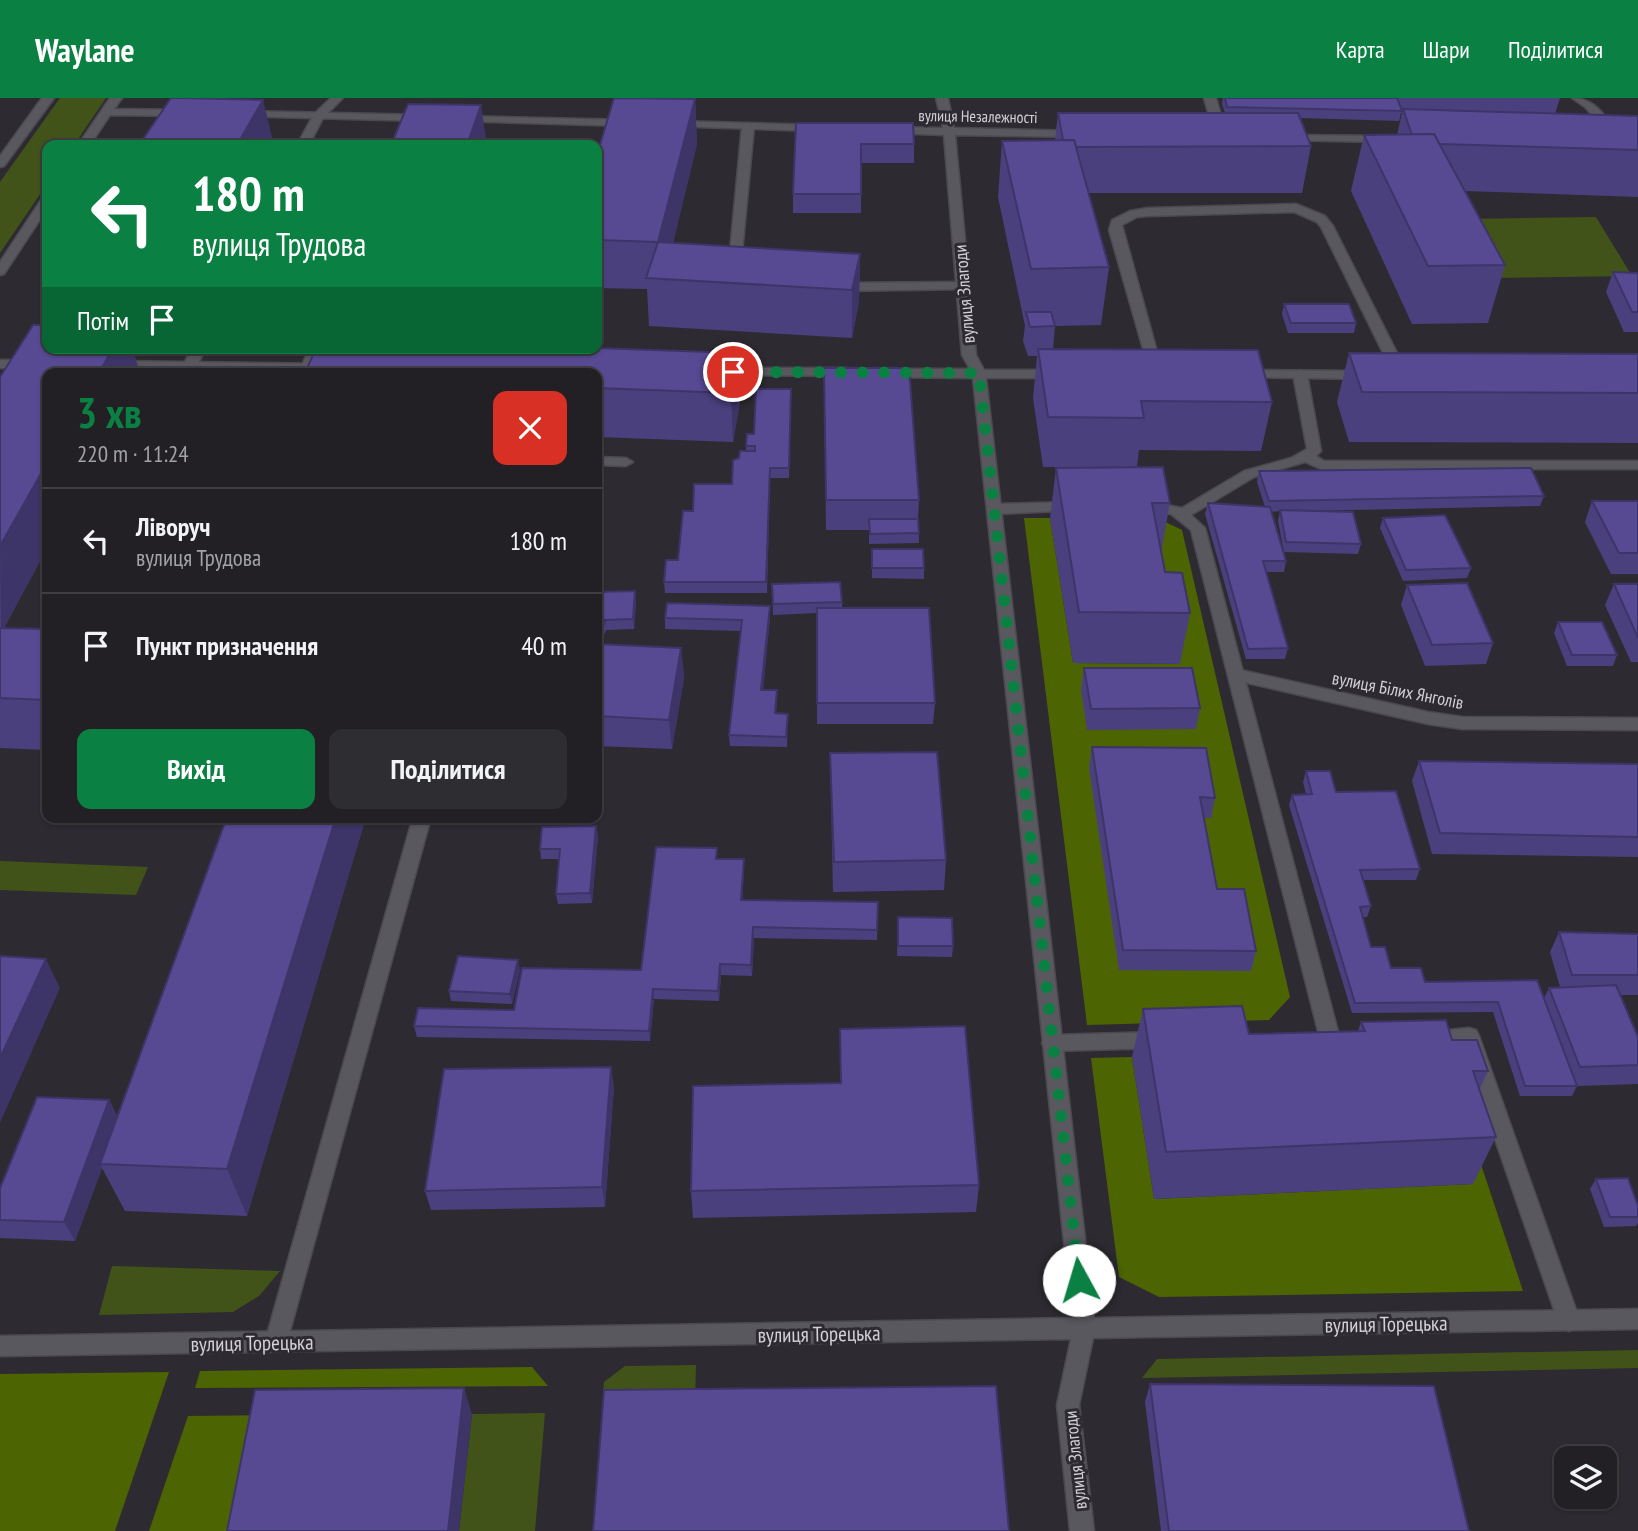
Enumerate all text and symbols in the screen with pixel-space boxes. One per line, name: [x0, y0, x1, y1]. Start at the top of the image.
text: Waylane: [35, 28, 135, 71]
text: Карта: [1336, 34, 1385, 65]
text: Шари: [1423, 34, 1470, 65]
text: Поділитися: [1508, 34, 1603, 65]
street label: вулиця Незалежності: [918, 105, 1038, 127]
text: 180 m: [192, 161, 305, 225]
icon: left: [77, 168, 168, 259]
text: вулиця Трудова: [192, 223, 366, 265]
street label: вулиця Злагоди: [948, 244, 980, 344]
icon: arrive: [143, 301, 181, 339]
text: Потім: [77, 304, 129, 337]
pin: [703, 342, 763, 402]
icon: arrive: [714, 353, 752, 391]
text: 3 хв: [77, 385, 142, 440]
button: close: [493, 391, 567, 465]
text: 220 m · 11:24: [77, 439, 189, 468]
text: Ліворуч: [136, 510, 210, 543]
icon: left: [77, 522, 115, 560]
text: 180 m: [509, 524, 567, 557]
text: вулиця Трудова: [136, 543, 261, 572]
icon: arrive: [77, 627, 115, 665]
text: Пункт призначення: [136, 629, 318, 662]
text: 40 m: [521, 629, 567, 662]
street label: вулиця Білих Янголів: [1330, 666, 1466, 714]
button: Вихід: [77, 729, 315, 809]
button: Поділитися: [329, 729, 567, 809]
position arrow: [1042, 1243, 1116, 1317]
street label: вулиця Торецька: [1324, 1309, 1448, 1339]
street label: вулиця Торецька: [757, 1319, 881, 1349]
street label: вулиця Торецька: [190, 1328, 314, 1358]
street label: вулиця Злагоди: [1058, 1410, 1092, 1510]
map controls: [1554, 1446, 1617, 1509]
button: layers: [1554, 1446, 1617, 1509]

